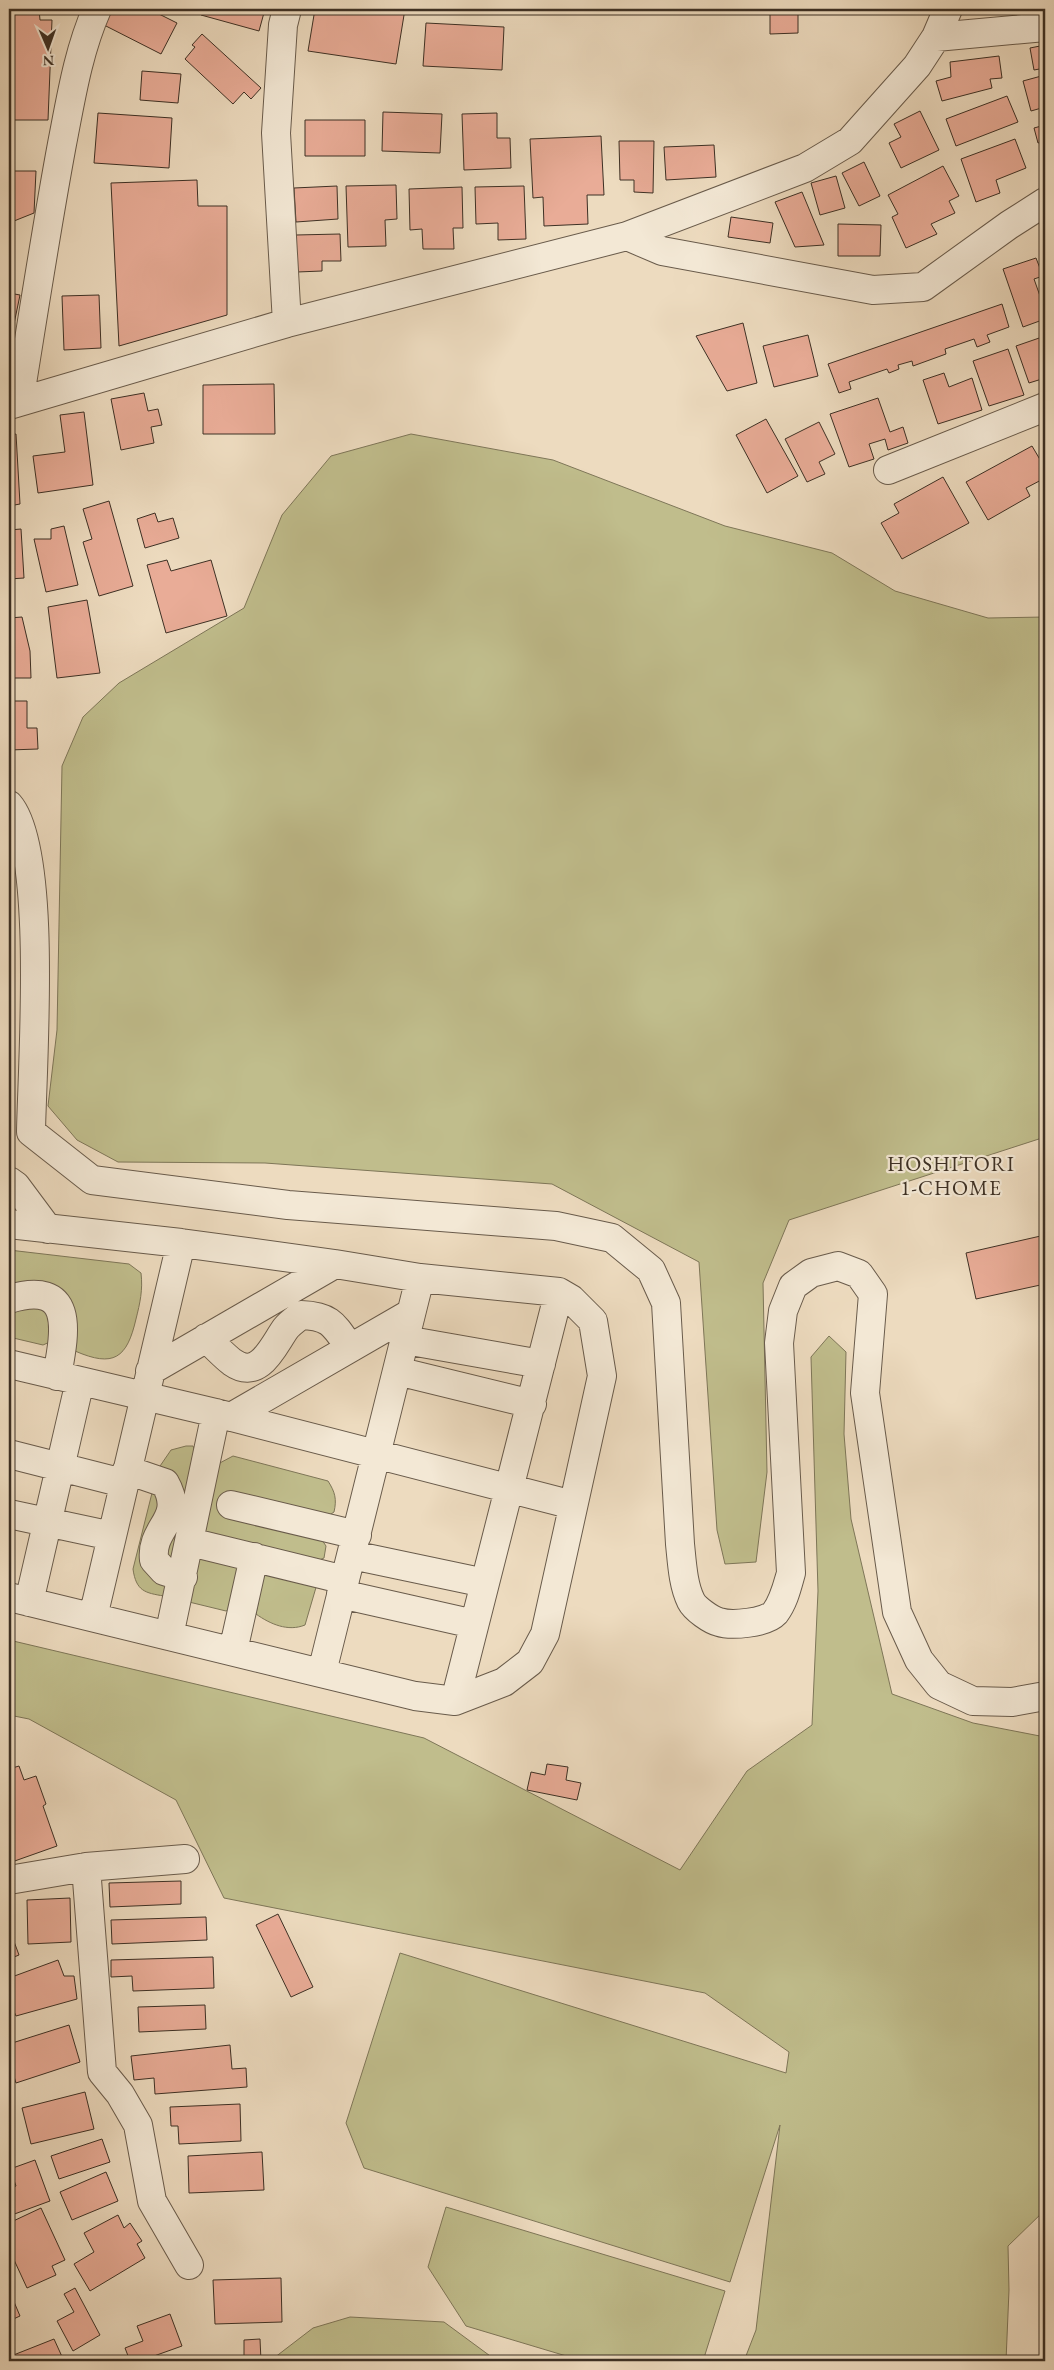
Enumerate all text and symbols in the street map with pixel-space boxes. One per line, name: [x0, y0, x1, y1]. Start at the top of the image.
north arrow: [22, 22, 72, 72]
text: N: [42, 52, 54, 70]
district label: HOSHITORI 1-CHOME: [887, 1150, 1015, 1201]

